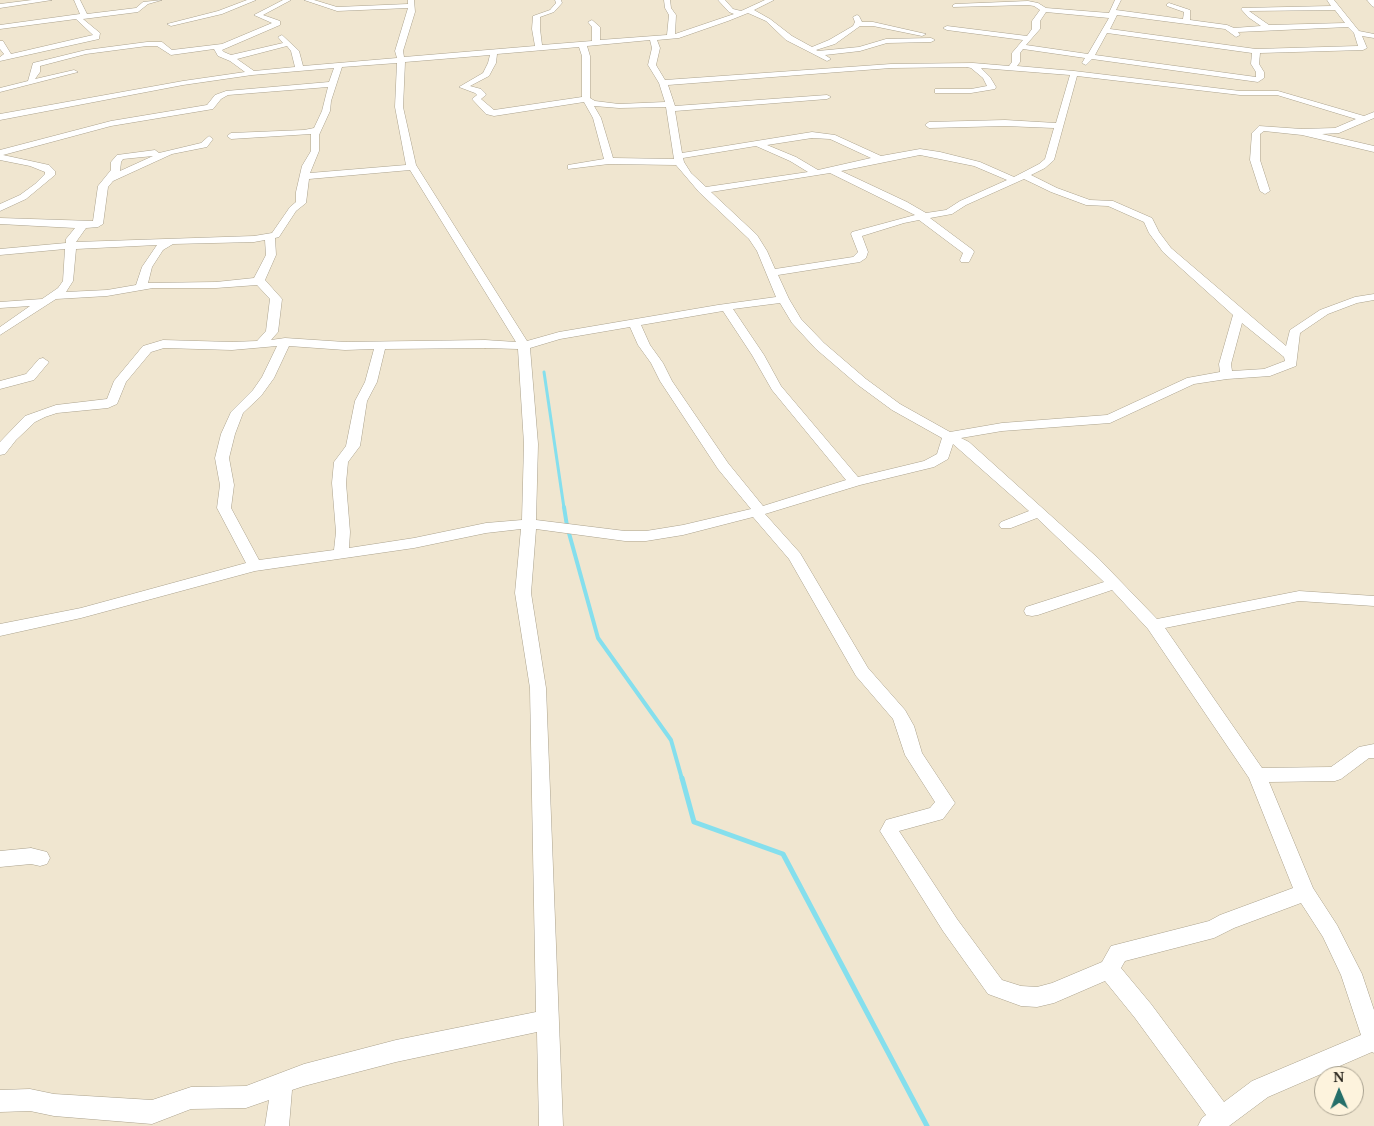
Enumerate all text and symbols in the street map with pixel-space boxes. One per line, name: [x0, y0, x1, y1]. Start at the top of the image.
north arrow: [1314, 1066, 1364, 1116]
text: N: [1333, 1067, 1344, 1086]

